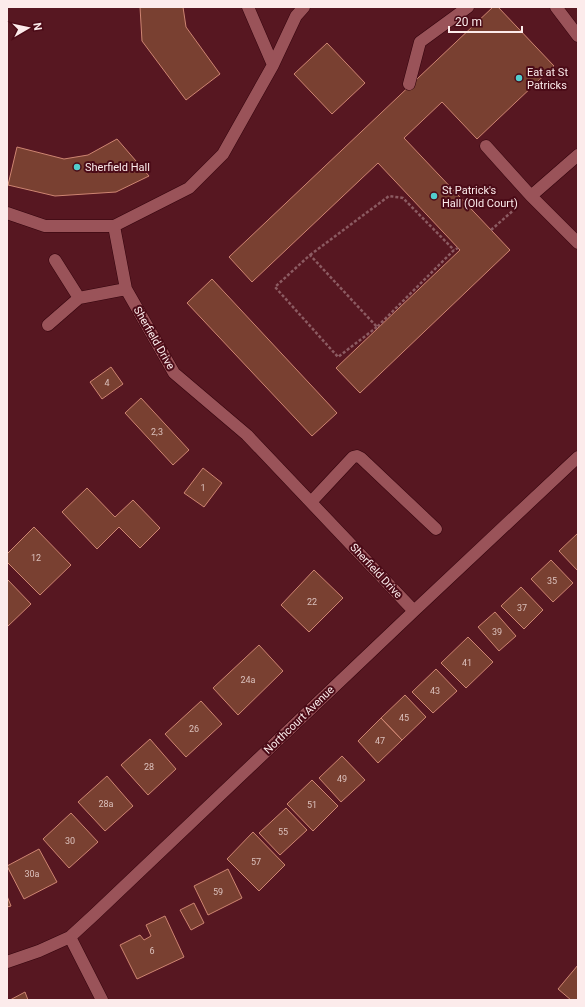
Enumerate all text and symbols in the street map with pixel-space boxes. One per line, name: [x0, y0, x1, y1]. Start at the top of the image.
north arrow: [8, 8, 48, 48]
scale bar: [449, 8, 522, 34]
text: 20 m: [455, 15, 482, 29]
text: N: [30, 22, 44, 32]
place label: Eat at St Patricks: [527, 66, 568, 92]
marker: Eat at St Patricks: [514, 73, 524, 83]
place label: Sherfield Hall: [85, 161, 150, 174]
marker: Sherfield Hall: [72, 162, 82, 172]
place label: St Patrick's Hall (Old Court): [442, 184, 518, 210]
marker: St Patrick's Hall (Old Court): [429, 191, 439, 201]
street label: Sherfield Drive: [131, 304, 177, 372]
house number: 4: [104, 378, 110, 388]
house number: 2,3: [151, 427, 163, 437]
house number: 1: [200, 483, 206, 493]
street label: Sherfield Drive: [347, 541, 405, 601]
house number: 12: [31, 553, 41, 563]
house number: 35: [547, 576, 557, 586]
house number: 22: [307, 597, 317, 607]
house number: 37: [517, 603, 527, 613]
house number: 39: [492, 627, 502, 637]
house number: 41: [462, 658, 472, 668]
house number: 24a: [240, 675, 256, 685]
street label: Northcourt Avenue: [261, 683, 337, 757]
house number: 43: [430, 686, 440, 696]
house number: 45: [399, 713, 409, 723]
house number: 26: [189, 724, 199, 734]
house number: 47: [375, 736, 385, 746]
house number: 28: [144, 762, 154, 772]
house number: 49: [337, 774, 347, 784]
house number: 28a: [98, 799, 114, 809]
house number: 51: [307, 800, 317, 810]
house number: 55: [278, 827, 288, 837]
house number: 30: [65, 836, 75, 846]
house number: 57: [251, 857, 261, 867]
house number: 30a: [24, 869, 40, 879]
house number: 59: [213, 887, 223, 897]
house number: 6: [149, 946, 155, 956]

